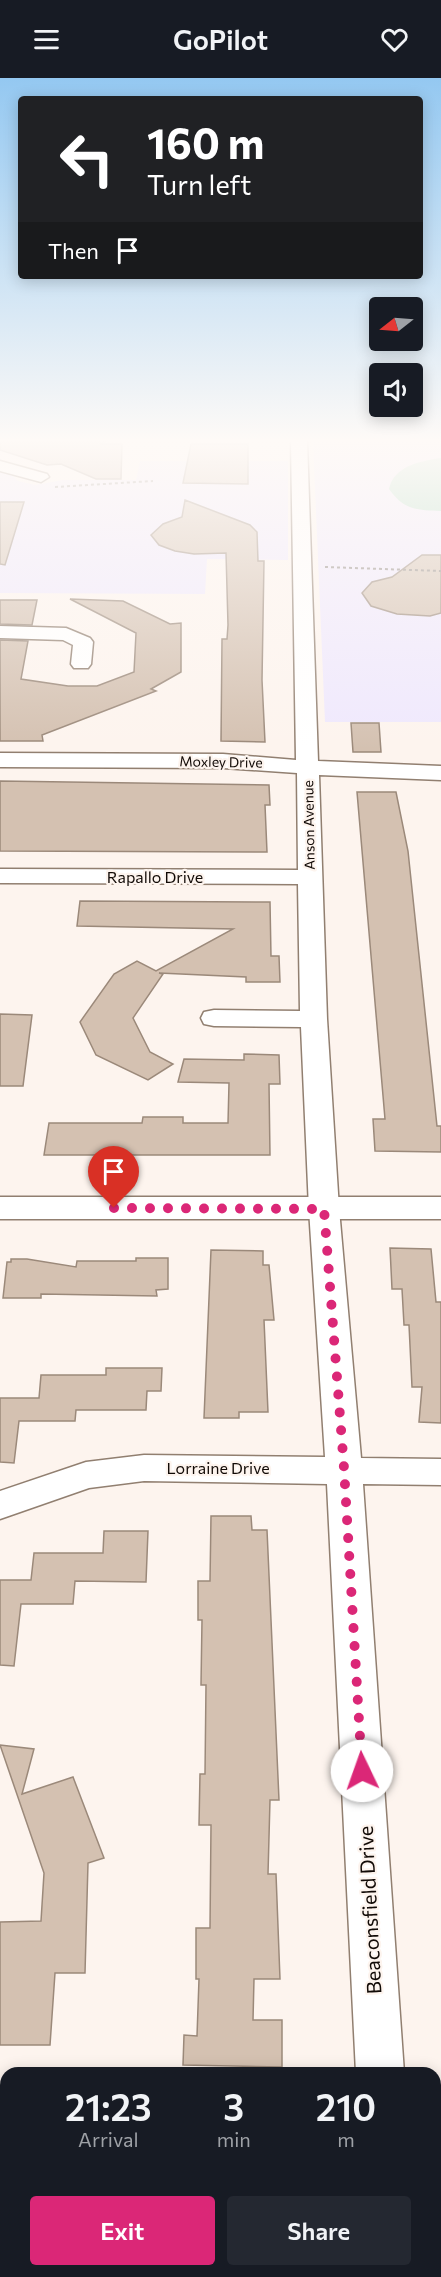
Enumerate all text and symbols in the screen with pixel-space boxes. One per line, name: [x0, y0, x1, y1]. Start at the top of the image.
icon: menu: [30, 23, 63, 56]
text: GoPilot: [173, 23, 268, 56]
icon: heart: [378, 23, 411, 56]
text: 160 m: [147, 116, 265, 168]
icon: left: [48, 120, 126, 198]
text: Turn left: [147, 168, 251, 201]
icon: arrive: [111, 234, 144, 267]
text: Then: [48, 237, 99, 264]
north arrow: [369, 297, 423, 351]
map controls: [369, 297, 423, 417]
button: sound: [369, 363, 423, 417]
street label: Moxley Drive: [179, 752, 263, 771]
street label: Anson Avenue: [299, 780, 318, 870]
street label: Rapallo Drive: [107, 867, 203, 886]
pin: [88, 1146, 139, 1208]
icon: arrive: [97, 1155, 130, 1188]
street label: Lorraine Drive: [166, 1458, 270, 1477]
position arrow: [330, 1739, 394, 1803]
street label: Beaconsfield Drive: [353, 1825, 385, 1995]
text: 21:23: [65, 2084, 152, 2128]
text: 3: [223, 2084, 244, 2128]
text: 210: [316, 2084, 376, 2128]
text: Arrival: [78, 2127, 139, 2151]
text: min: [217, 2127, 251, 2151]
text: m: [337, 2127, 355, 2151]
button: Exit: [30, 2196, 215, 2265]
button: Share: [227, 2196, 411, 2265]

